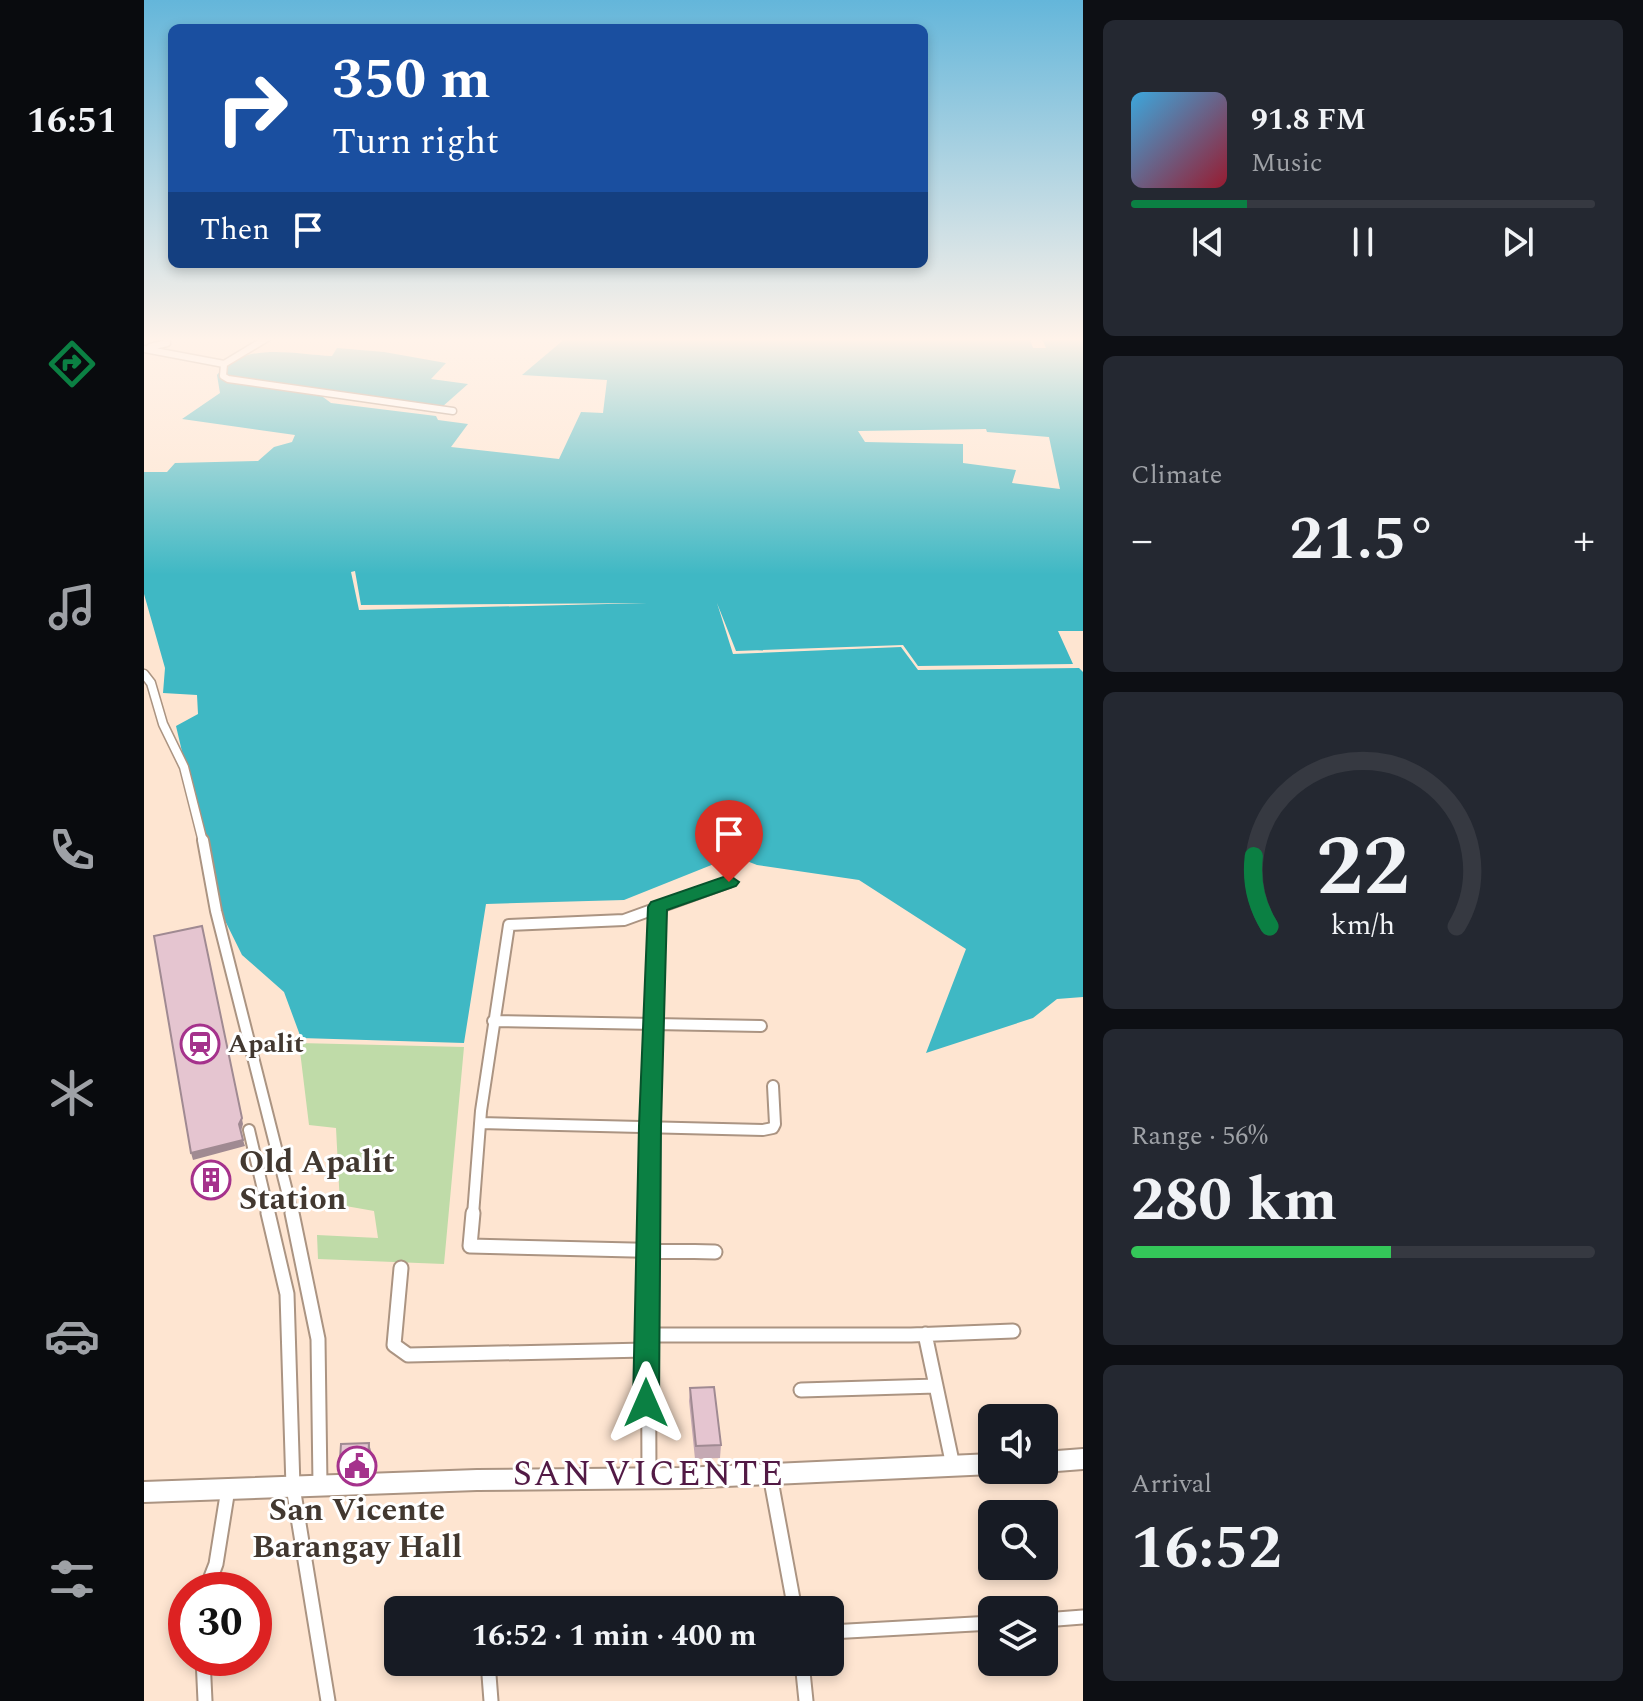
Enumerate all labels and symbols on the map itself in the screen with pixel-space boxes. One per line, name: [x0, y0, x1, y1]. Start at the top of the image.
pin: [695, 800, 763, 882]
station icon: Apalit: [179, 1023, 221, 1065]
place label: Apalit: [228, 1024, 304, 1064]
place label: Old Apalit Station: [239, 1138, 395, 1224]
building icon: Old Apalit Station: [190, 1159, 232, 1201]
position arrow: [604, 1361, 688, 1445]
public building icon: San Vicente Barangay Hall: [336, 1445, 378, 1487]
district label: SAN VICENTE: [513, 1447, 785, 1502]
place label: San Vicente Barangay Hall: [252, 1486, 462, 1572]
speed limit sign: 30: [168, 1572, 272, 1676]

